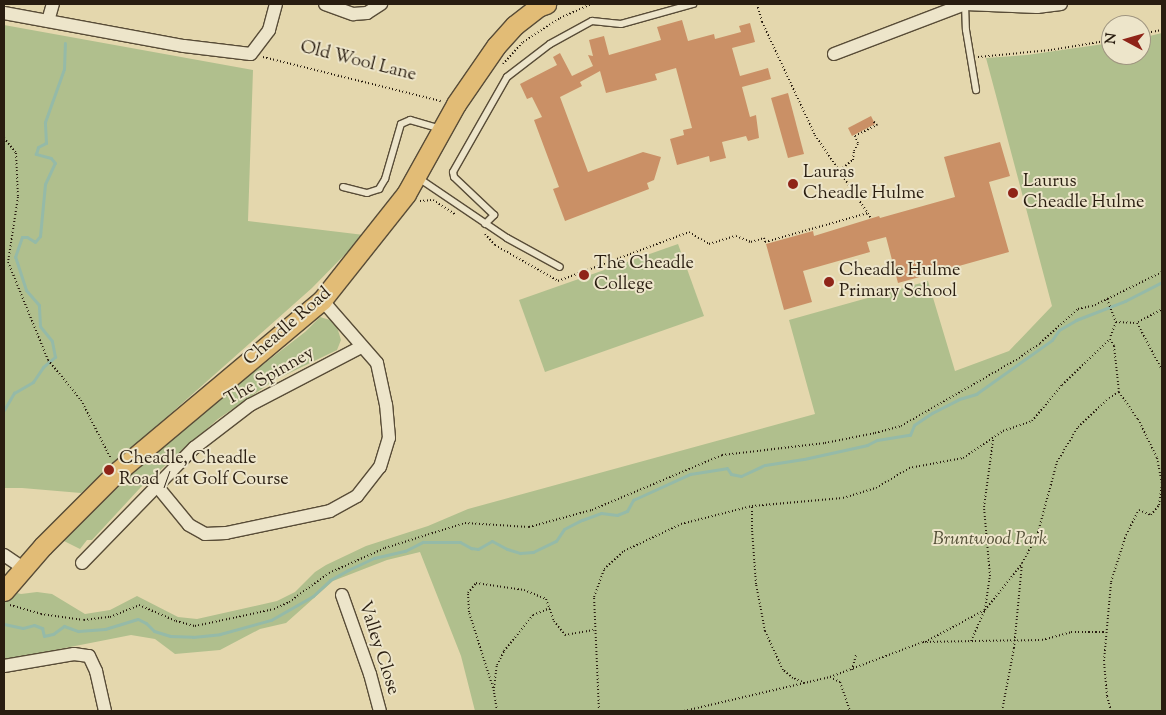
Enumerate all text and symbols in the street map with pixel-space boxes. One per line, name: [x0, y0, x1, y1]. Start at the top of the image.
north arrow: [1101, 15, 1151, 65]
text: N: [1102, 32, 1123, 45]
street label: Old Wool Lane: [298, 37, 418, 87]
place label: Lauras Cheadle Hulme: [803, 163, 924, 205]
place label: Laurus Cheadle Hulme: [1023, 172, 1144, 214]
marker: Lauras Cheadle Hulme: [787, 178, 799, 190]
marker: Laurus Cheadle Hulme: [1007, 187, 1019, 199]
place label: The Cheadle College: [594, 254, 694, 296]
place label: Cheadle Hulme Primary School: [839, 261, 960, 304]
marker: The Cheadle College: [578, 269, 590, 281]
marker: Cheadle Hulme Primary School: [823, 276, 835, 288]
street label: Cheadle Road: [240, 283, 336, 371]
street label: The Spinney: [222, 343, 318, 411]
place label: Cheadle, Cheadle Road / at Golf Course: [119, 449, 289, 492]
marker: Cheadle, Cheadle Road / at Golf Course: [103, 464, 115, 476]
park label: Bruntwood Park: [933, 529, 1047, 551]
street label: Valley Close: [353, 598, 403, 698]

